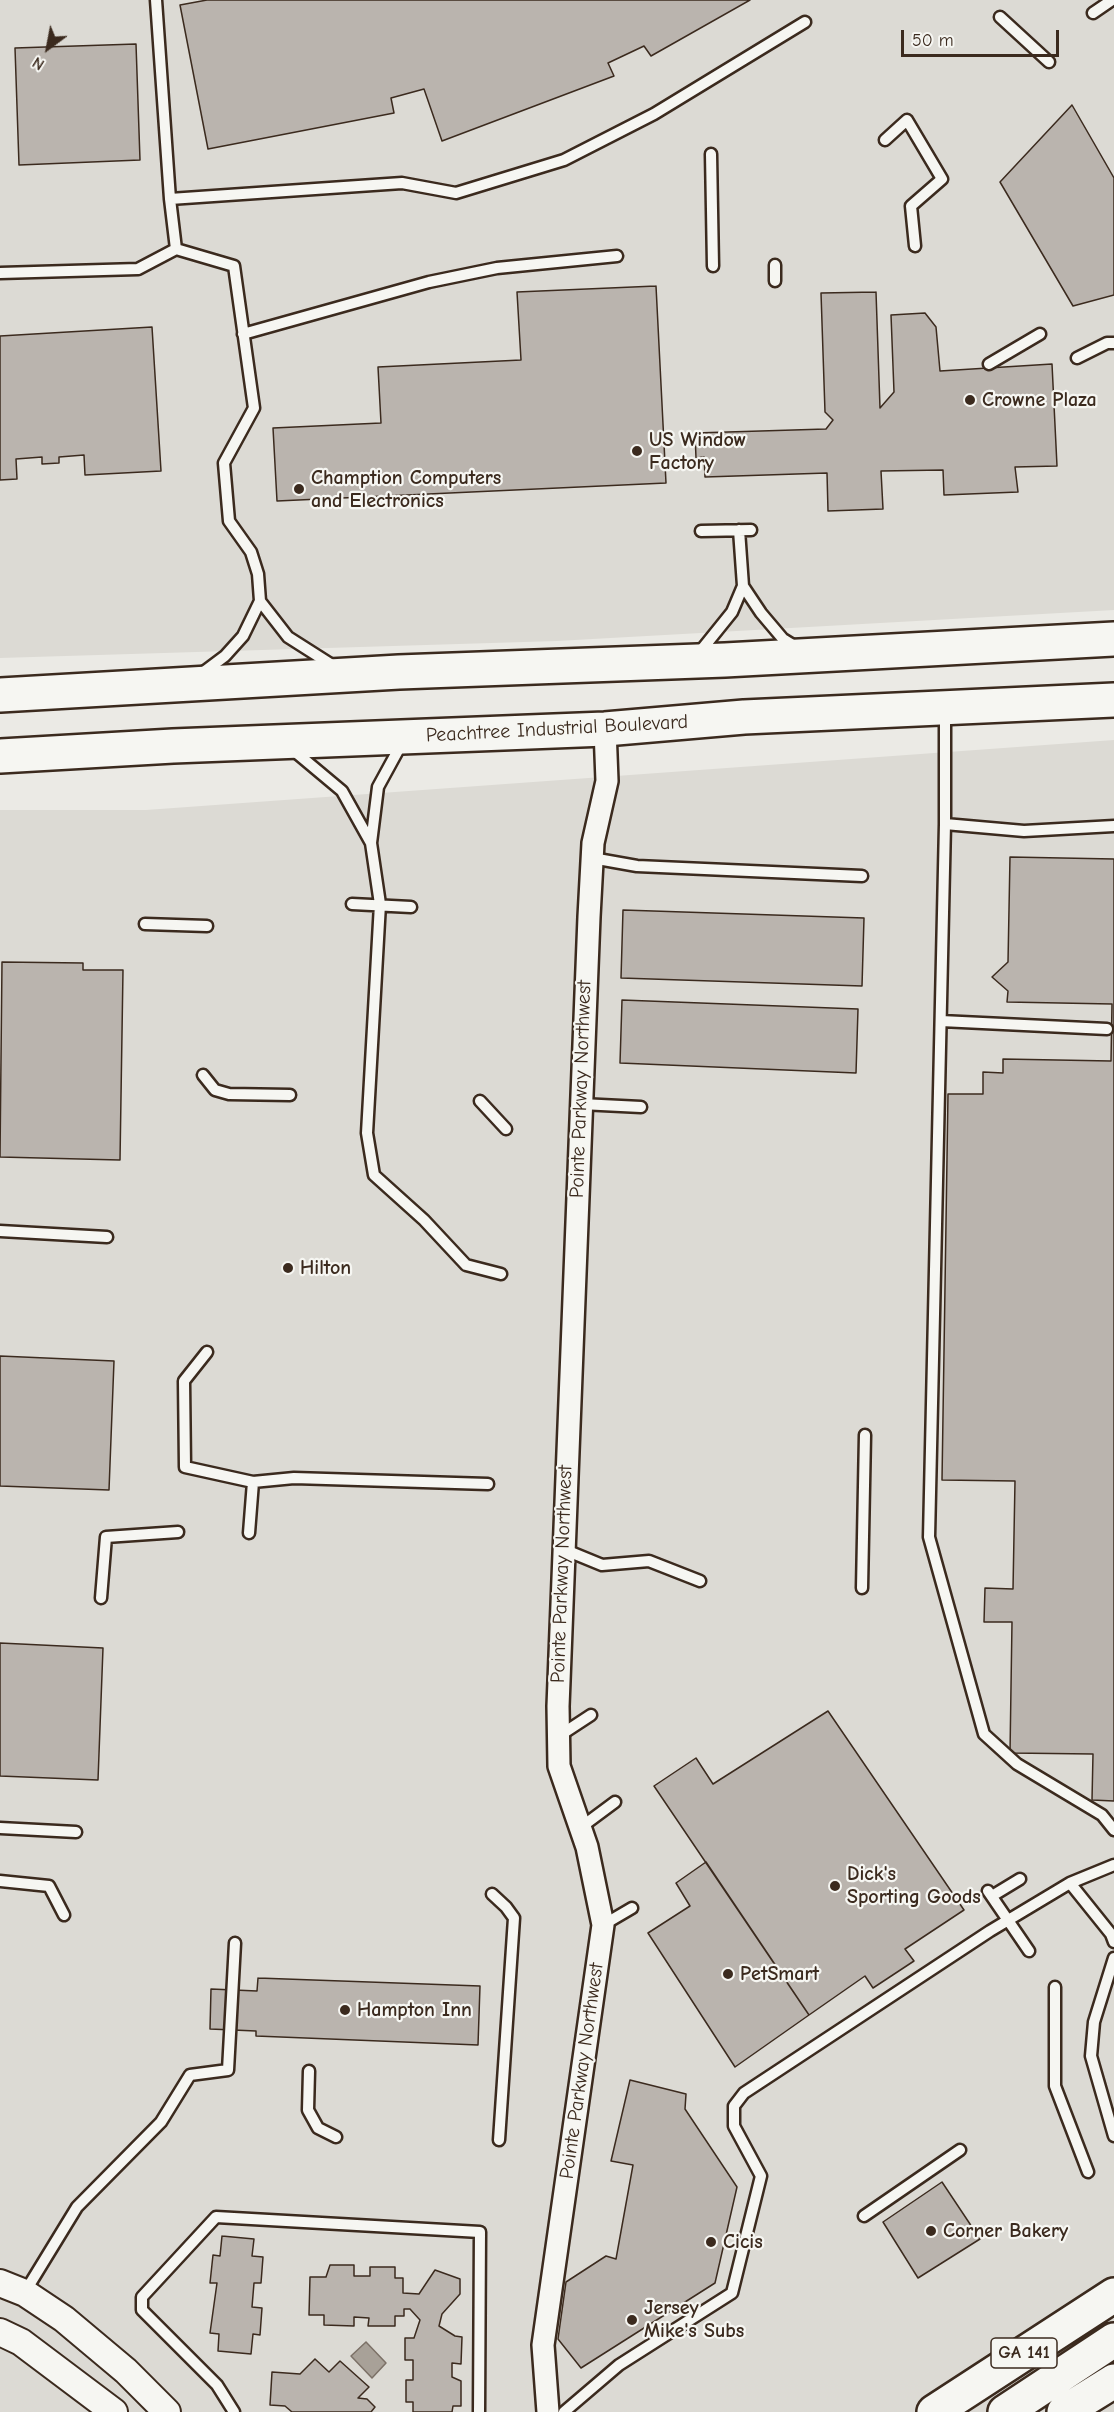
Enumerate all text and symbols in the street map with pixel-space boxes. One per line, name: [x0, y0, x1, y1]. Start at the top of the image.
north arrow: [18, 18, 78, 78]
scale bar: [904, 18, 1062, 56]
text: 50 m: [912, 30, 954, 51]
text: N: [29, 53, 48, 74]
place label: Crowne Plaza: [982, 388, 1097, 412]
marker: Crowne Plaza: [963, 393, 977, 407]
place label: US Window Factory: [649, 428, 746, 475]
marker: US Window Factory: [630, 444, 644, 458]
place label: Chamption Computers and Electronics: [311, 466, 501, 513]
marker: Chamption Computers and Electronics: [292, 482, 306, 496]
street label: Peachtree Industrial Boulevard: [425, 710, 689, 748]
street label: Pointe Parkway Northwest: [565, 980, 597, 1198]
place label: Hilton: [300, 1256, 351, 1280]
marker: Hilton: [281, 1261, 295, 1275]
street label: Pointe Parkway Northwest: [546, 1465, 578, 1683]
place label: Dick's Sporting Goods: [847, 1862, 981, 1909]
marker: Dick's Sporting Goods: [828, 1879, 842, 1893]
street label: Pointe Parkway Northwest: [555, 1961, 609, 2181]
place label: PetSmart: [740, 1962, 819, 1986]
marker: PetSmart: [721, 1967, 735, 1981]
place label: Hampton Inn: [357, 1998, 472, 2022]
marker: Hampton Inn: [338, 2003, 352, 2017]
place label: Corner Bakery: [943, 2219, 1068, 2243]
marker: Corner Bakery: [924, 2224, 938, 2238]
place label: Cicis: [723, 2230, 763, 2254]
marker: Cicis: [704, 2235, 718, 2249]
place label: Jersey Mike's Subs: [644, 2296, 744, 2343]
marker: Jersey Mike's Subs: [625, 2313, 639, 2327]
road number: GA 141: [991, 2338, 1057, 2368]

